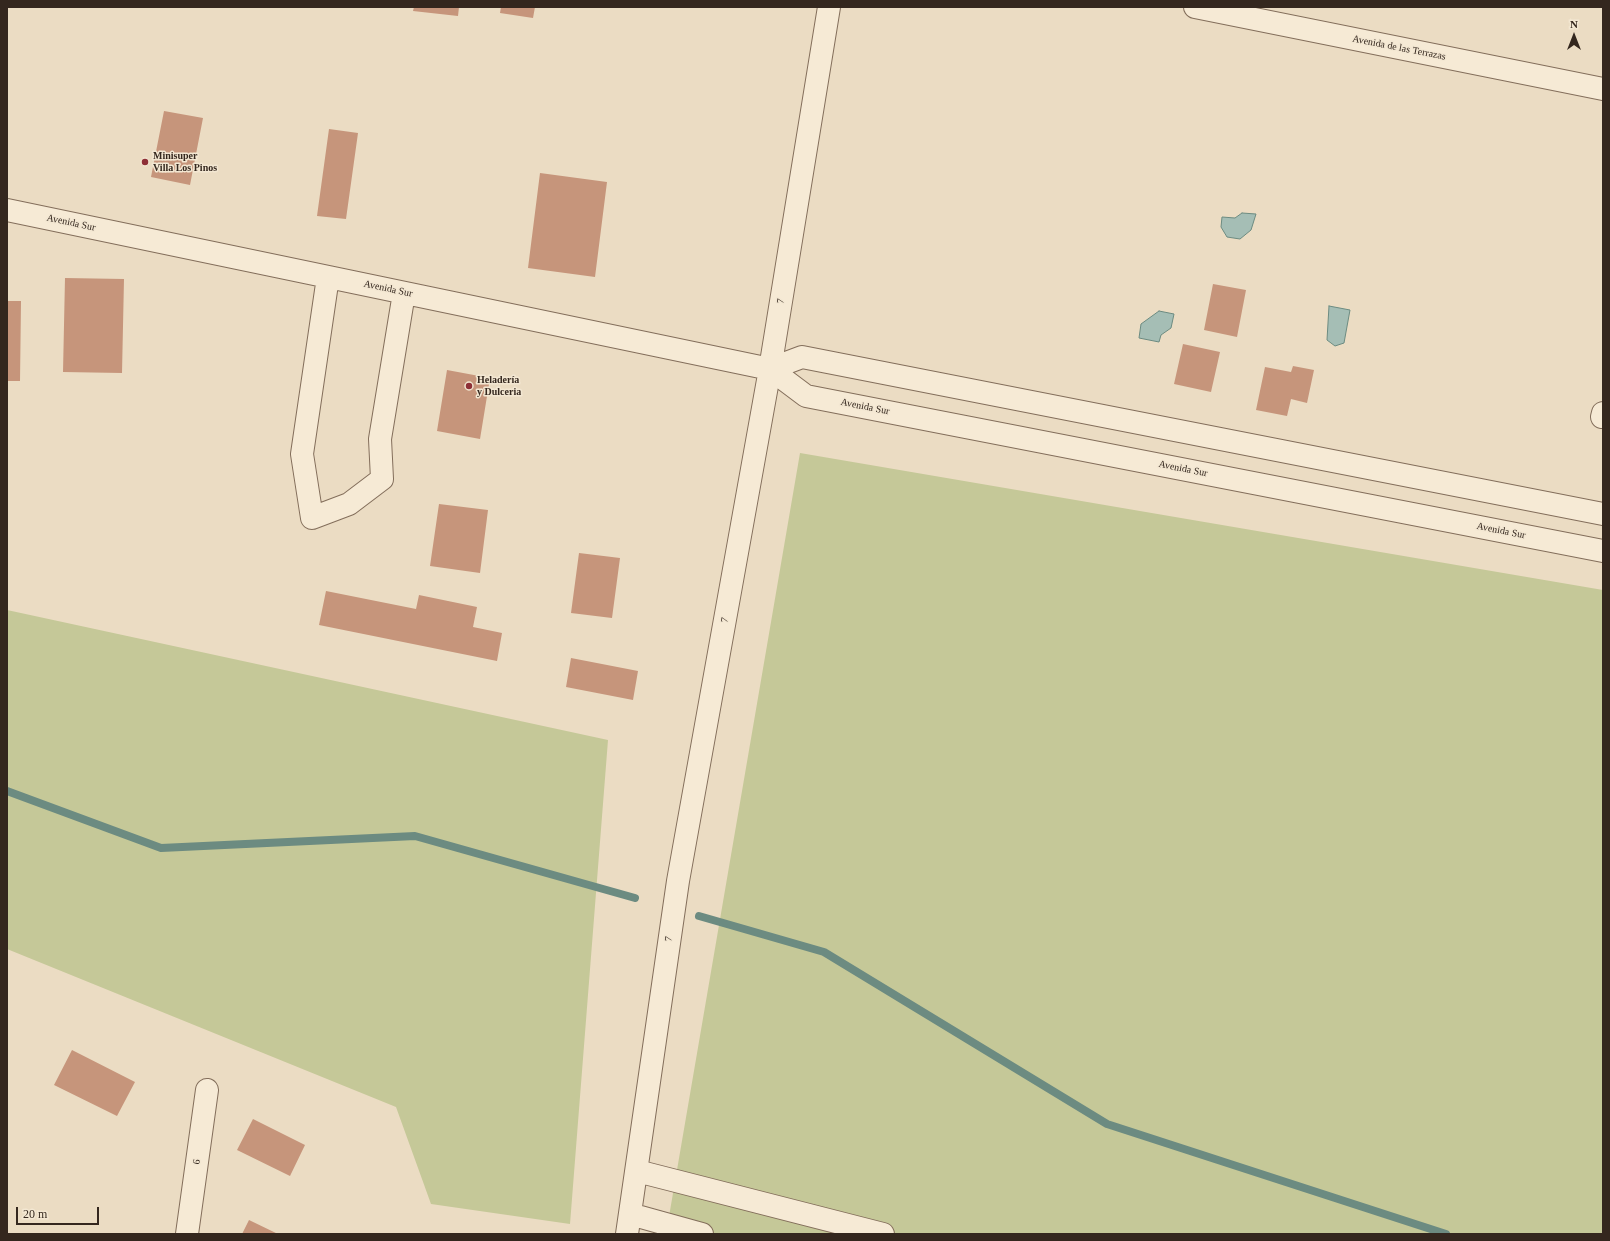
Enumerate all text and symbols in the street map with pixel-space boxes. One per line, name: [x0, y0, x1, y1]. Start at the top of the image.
north arrow: [1554, 16, 1594, 56]
text: N: [1570, 18, 1578, 30]
street label: Avenida de las Terrazas: [1351, 33, 1447, 63]
place label: Minisuper Villa Los Pinos: [153, 150, 217, 174]
marker: Minisuper Villa Los Pinos: [140, 157, 150, 167]
street label: Avenida Sur: [46, 212, 96, 234]
street label: Avenida Sur: [363, 278, 413, 300]
street label: 7: [775, 298, 787, 304]
place label: Heladería y Dulceria: [477, 374, 521, 398]
marker: Heladería y Dulceria: [464, 381, 474, 391]
street label: Avenida Sur: [840, 396, 890, 418]
street label: Avenida Sur: [1158, 458, 1208, 480]
street label: Avenida Sur: [1476, 520, 1526, 542]
street label: 7: [719, 616, 731, 624]
street label: 7: [663, 936, 675, 942]
street label: 6: [191, 1159, 203, 1165]
scale bar: [18, 1199, 101, 1225]
text: 20 m: [23, 1207, 47, 1221]

